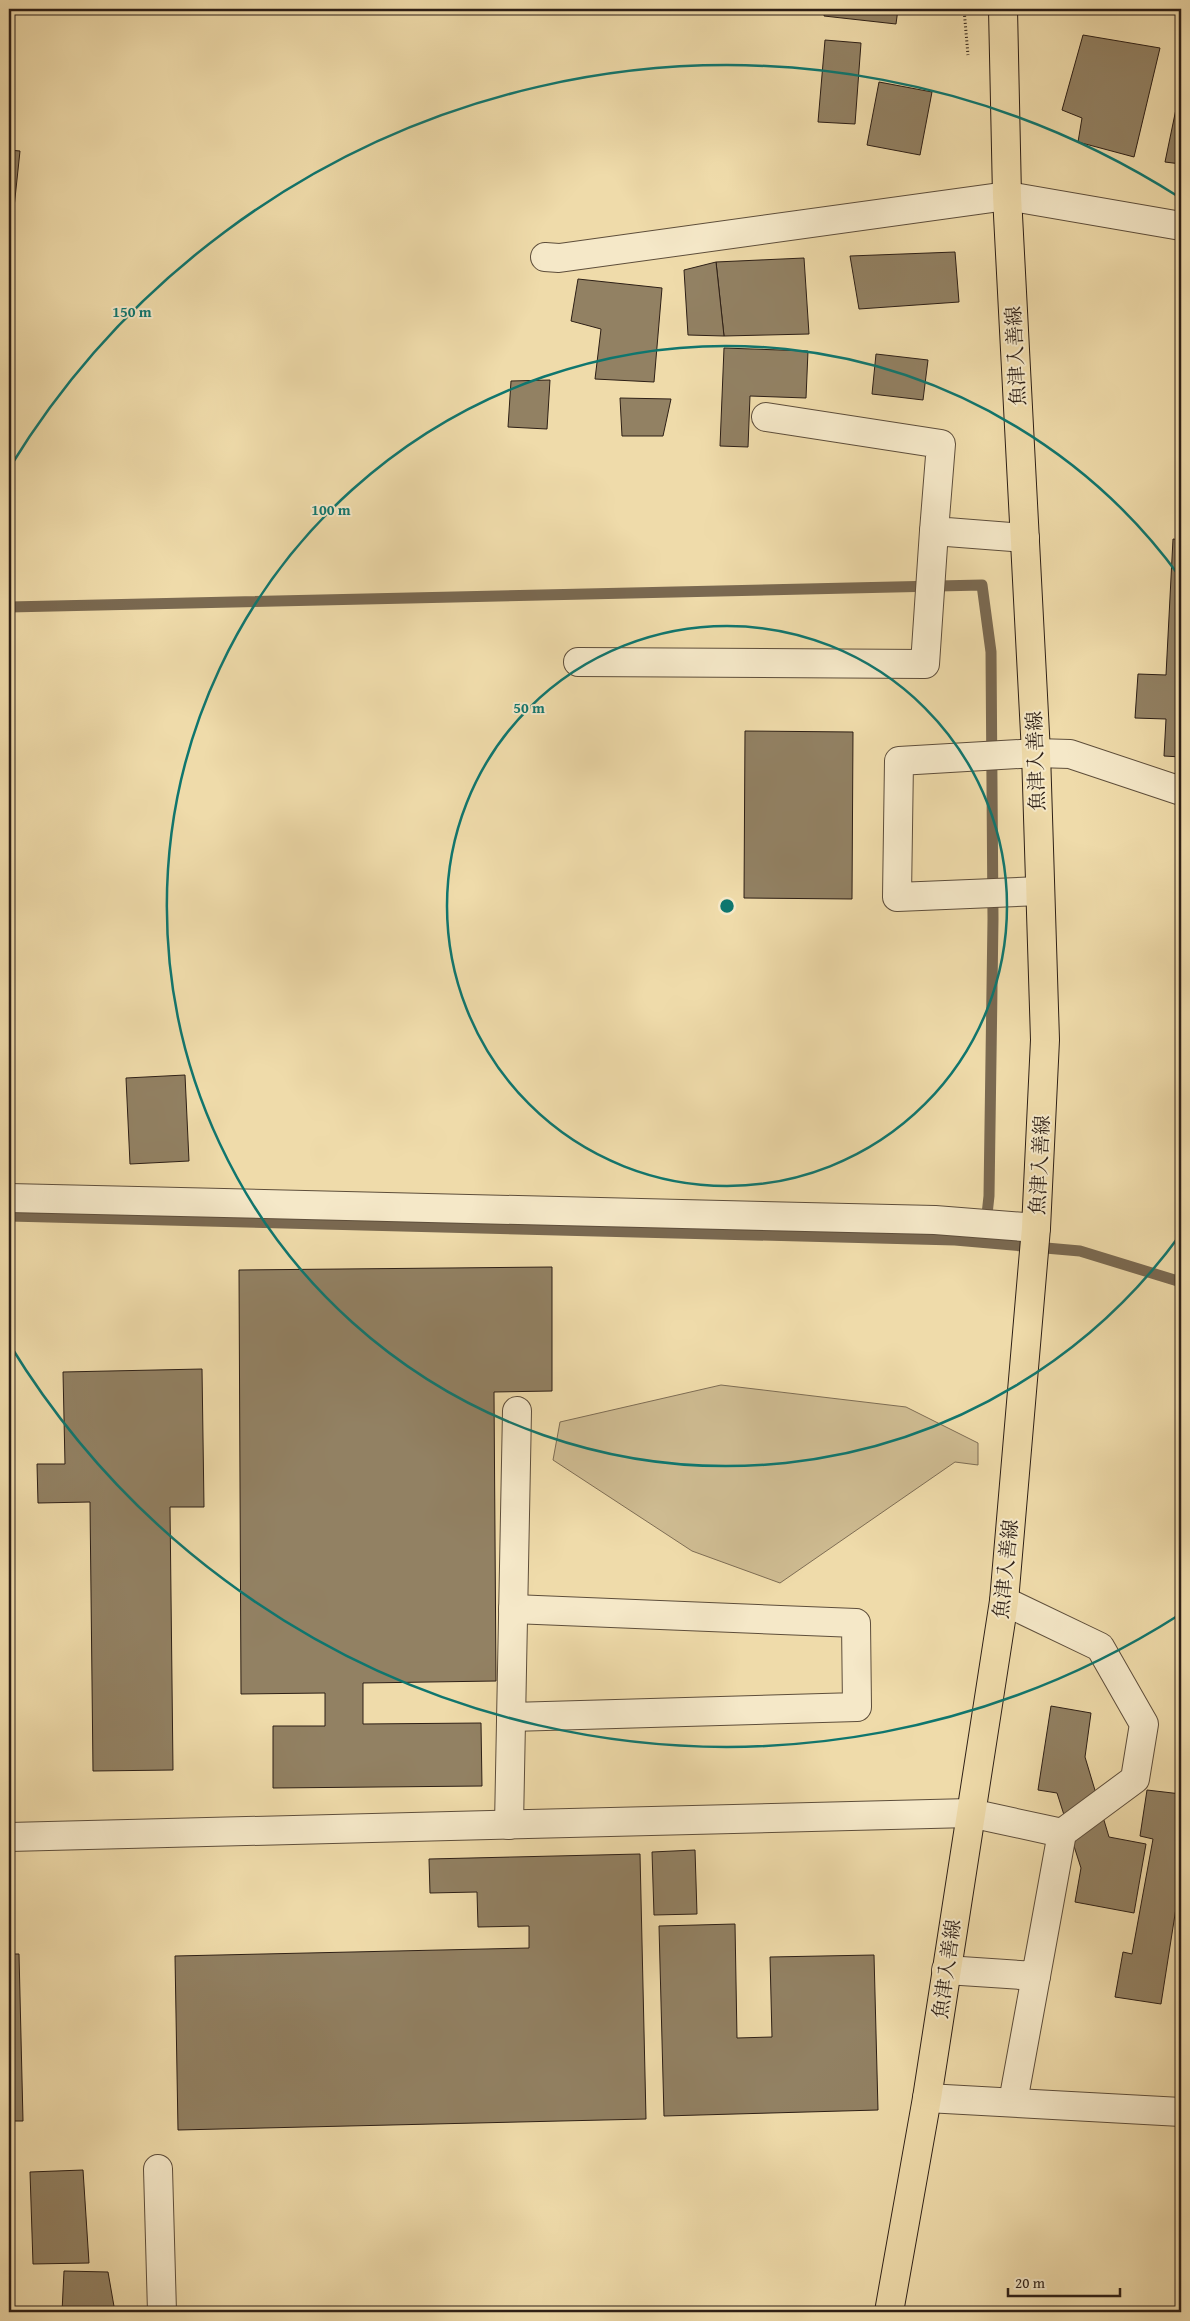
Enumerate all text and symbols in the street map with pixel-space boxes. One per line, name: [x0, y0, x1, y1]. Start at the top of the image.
text: 150 m: [112, 301, 152, 322]
street label: 魚津入善線: [998, 305, 1032, 407]
text: 100 m: [311, 499, 351, 520]
text: 50 m: [513, 697, 545, 718]
street label: 魚津入善線: [1019, 711, 1051, 811]
centre of rings: [718, 897, 736, 915]
street label: 魚津入善線: [1022, 1114, 1056, 1216]
street label: 魚津入善線: [985, 1518, 1025, 1620]
street label: 魚津入善線: [925, 1917, 967, 2021]
scale bar: [1008, 2266, 1120, 2298]
text: 20 m: [1015, 2272, 1046, 2293]

